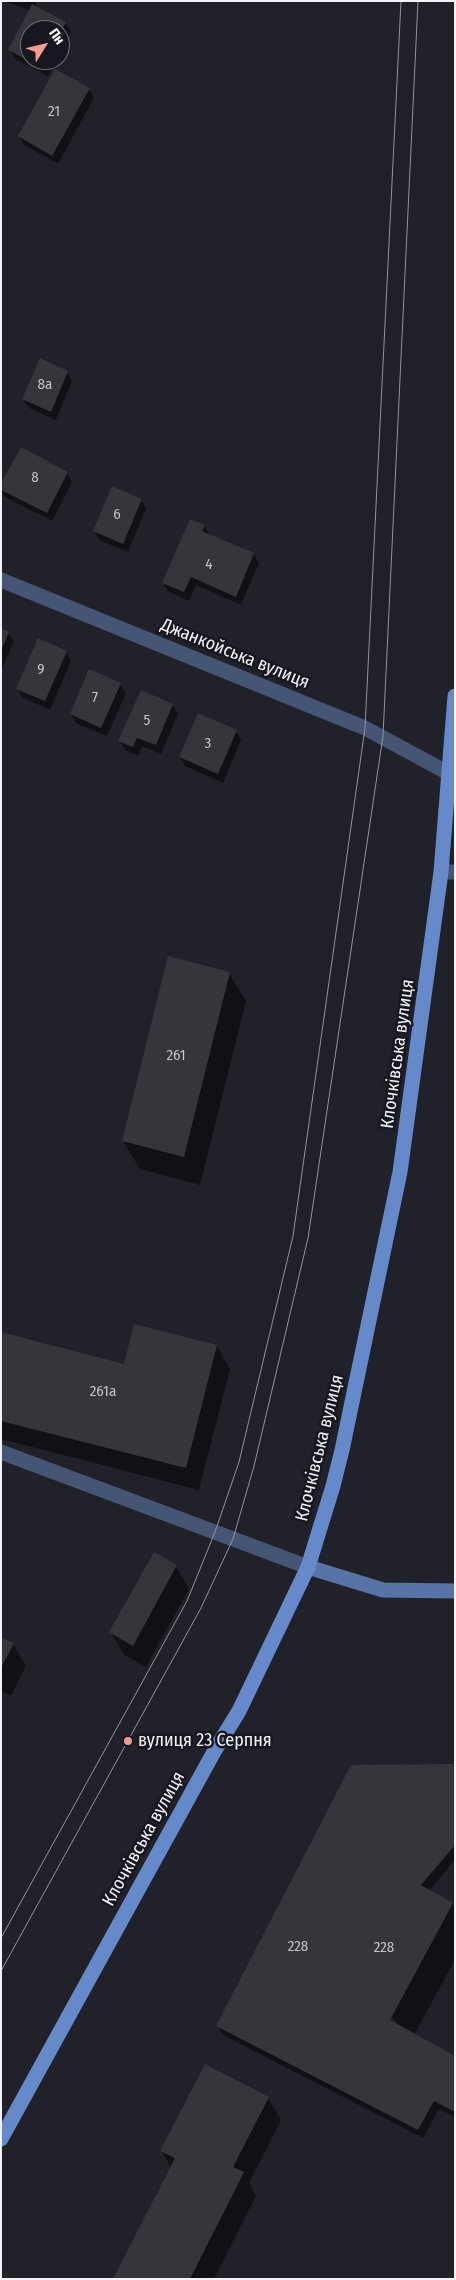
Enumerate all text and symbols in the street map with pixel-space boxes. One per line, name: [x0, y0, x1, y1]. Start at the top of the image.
north arrow: [20, 20, 70, 70]
text: Пн: [45, 25, 68, 48]
house number: 21: [48, 103, 60, 121]
house number: 8а: [38, 376, 52, 394]
house number: 8: [31, 469, 39, 487]
house number: 6: [113, 506, 121, 524]
house number: 4: [205, 556, 213, 574]
street label: Джанкойська вулиця: [158, 614, 312, 694]
house number: 9: [37, 661, 45, 679]
house number: 7: [92, 689, 98, 707]
house number: 5: [144, 712, 150, 730]
house number: 3: [205, 735, 211, 753]
street label: Клочківська вулиця: [377, 978, 419, 1130]
house number: 261: [166, 1047, 186, 1065]
street label: Клочківська вулиця: [291, 1372, 349, 1524]
house number: 261а: [90, 1383, 116, 1401]
place label: вулиця 23 Серпня: [138, 1730, 272, 1752]
marker: вулиця 23 Серпня: [122, 1735, 134, 1747]
street label: Клочківська вулиця: [98, 1768, 190, 1910]
house number: 228: [288, 1938, 308, 1956]
house number: 228: [374, 1939, 394, 1957]

